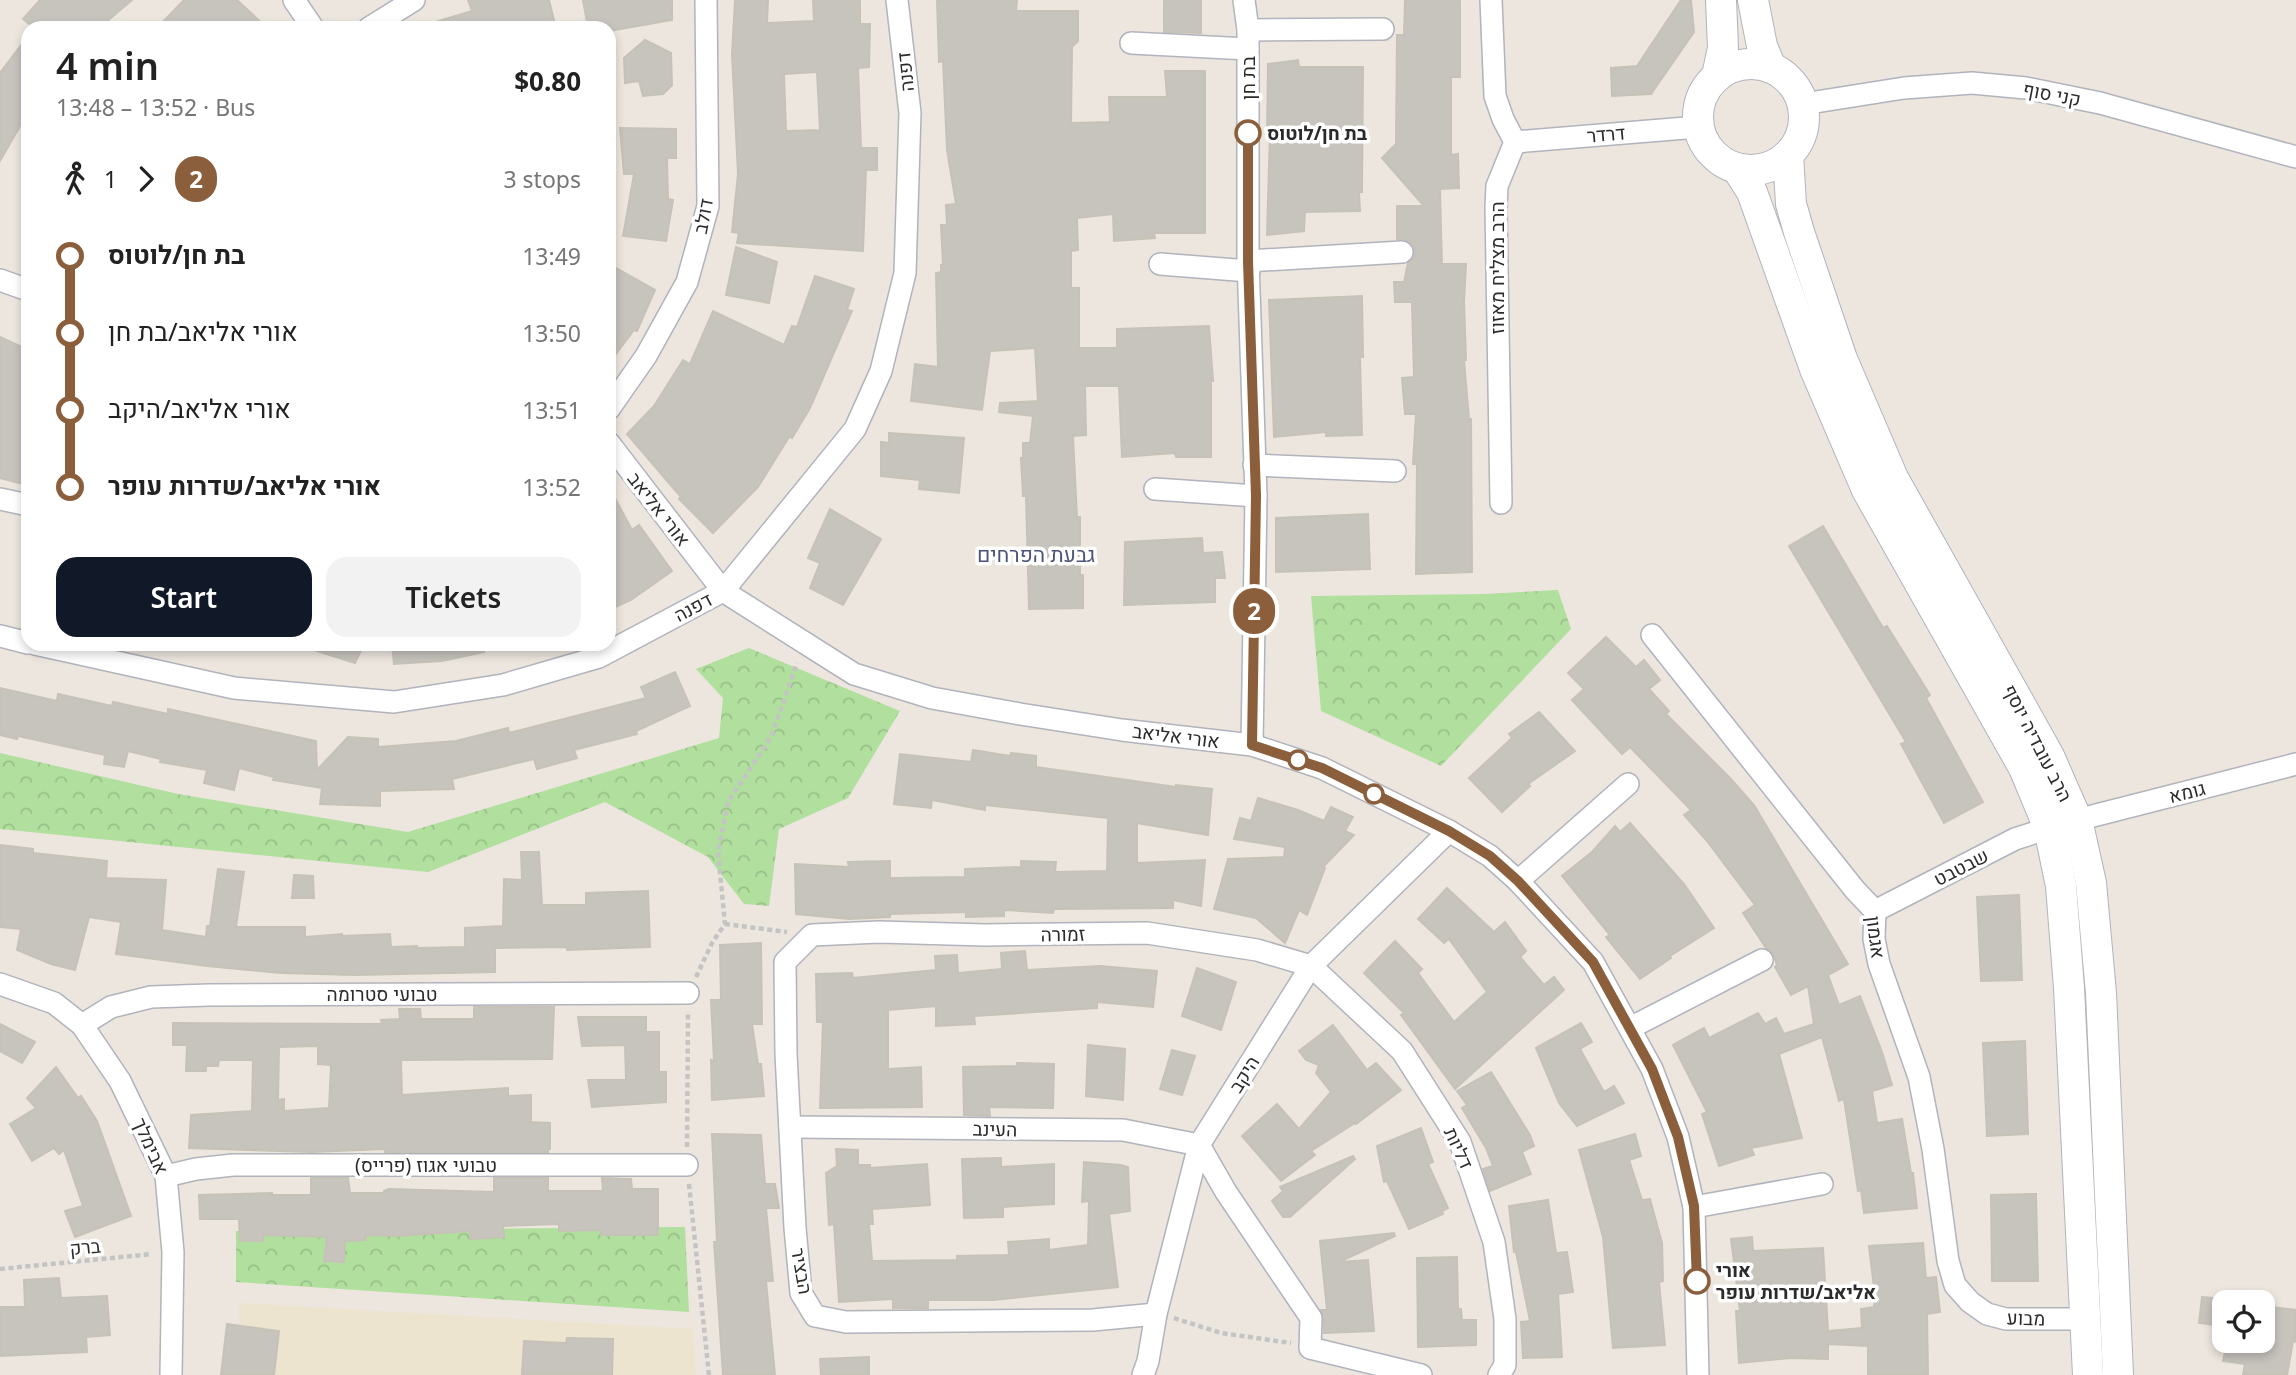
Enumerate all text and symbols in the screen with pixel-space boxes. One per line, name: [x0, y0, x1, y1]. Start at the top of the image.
text: 4 min: [56, 39, 159, 91]
street label: דפנה: [890, 51, 920, 93]
street label: בת חן: [1235, 56, 1261, 100]
text: $0.80: [514, 63, 581, 99]
street label: קני סוף: [2021, 76, 2083, 112]
text: 13:48 – 13:52 · Bus: [56, 91, 255, 123]
street label: דרדר: [1586, 119, 1626, 149]
marker: בת חן/לוטוס: [1235, 120, 1261, 146]
place label: בת חן/לוטוס: [1267, 120, 1368, 146]
icon: walk: [56, 160, 94, 198]
icon: forward: [127, 160, 165, 198]
text: 2: [189, 162, 203, 195]
text: 1: [104, 163, 117, 195]
text: 3 stops: [503, 163, 581, 195]
street label: דולב: [687, 196, 719, 236]
street label: הרב מצליח מאזוז: [1484, 201, 1510, 335]
text: בת חן/לוטוס: [108, 236, 245, 272]
text: 13:49: [522, 240, 581, 272]
text: אורי אליאב/בת חן: [108, 313, 298, 349]
text: 13:50: [522, 317, 581, 349]
text: אורי אליאב/היקב: [108, 390, 291, 426]
text: 13:51: [522, 394, 581, 426]
street label: אורי אליאב: [622, 466, 696, 552]
text: אורי אליאב/שדרות עופר: [108, 467, 381, 503]
text: 13:52: [522, 471, 581, 503]
district label: גבעת הפרחים: [977, 540, 1095, 568]
button: Start: [56, 557, 312, 637]
button: Tickets: [326, 557, 581, 637]
street label: דפנה: [669, 586, 717, 628]
line badge: 2: [1231, 588, 1277, 634]
text: 2: [1247, 594, 1261, 627]
street label: הרב עובדיה יוסף: [1997, 680, 2079, 806]
street label: אורי אליאב: [1131, 718, 1221, 754]
unlabelled marker: [1288, 750, 1308, 770]
street label: גומא: [2166, 775, 2208, 809]
unlabelled marker: [1364, 784, 1384, 804]
street label: שבטבט: [1929, 842, 1993, 892]
street label: אגמון: [1860, 914, 1892, 960]
street label: זמורה: [1040, 921, 1086, 947]
street label: טבועי סטרומה: [327, 981, 437, 1007]
street label: היקב: [1223, 1051, 1265, 1097]
street label: אבימלך: [127, 1114, 175, 1178]
street label: העינב: [972, 1116, 1018, 1142]
street label: דליות: [1438, 1123, 1480, 1173]
street label: טבועי אגוז (פרייס): [355, 1152, 497, 1178]
street label: ברק: [68, 1232, 102, 1262]
street label: הבציר: [785, 1246, 819, 1296]
place label: אורי אליאב/שדרות עופר: [1716, 1257, 1876, 1305]
marker: אורי אליאב/שדרות עופר: [1684, 1268, 1710, 1294]
map controls: [2212, 1290, 2275, 1353]
button: locate: [2212, 1290, 2275, 1353]
street label: מבוע: [2006, 1304, 2046, 1332]

